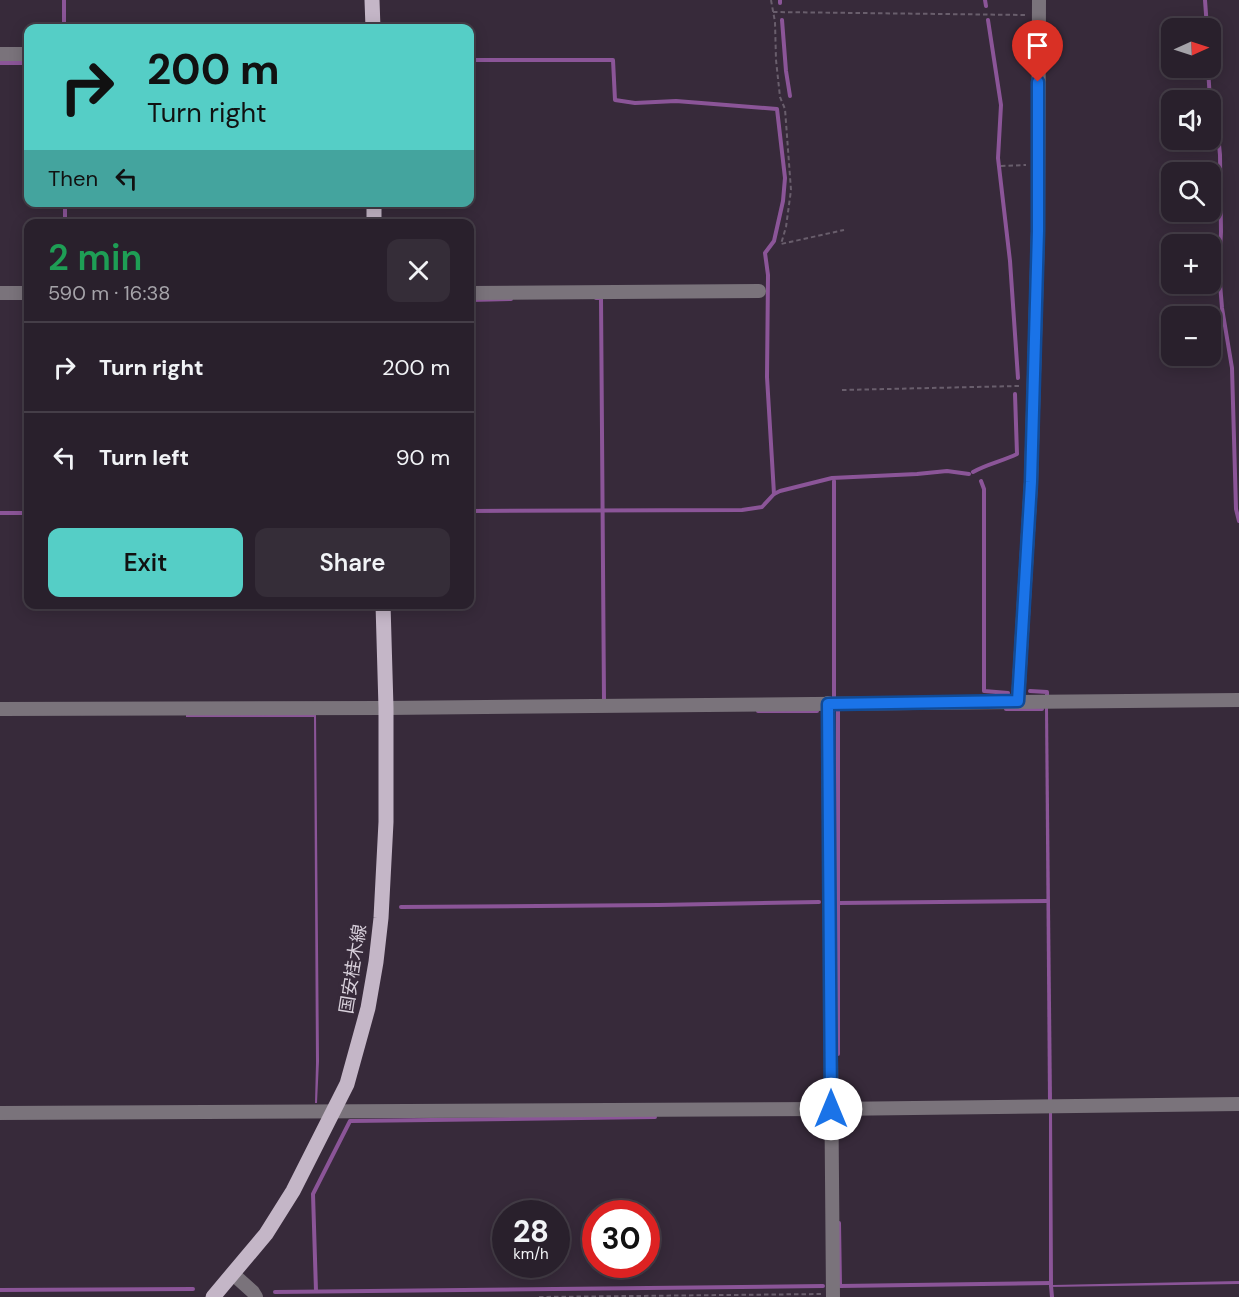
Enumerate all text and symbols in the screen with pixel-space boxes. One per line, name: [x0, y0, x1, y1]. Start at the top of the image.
north arrow: [1161, 18, 1221, 78]
map controls: [1161, 18, 1221, 366]
pin: [1012, 20, 1063, 82]
icon: arrive: [1021, 29, 1054, 62]
text: 200 m: [147, 42, 280, 97]
icon: right: [48, 48, 126, 126]
button: sound: [1161, 90, 1221, 150]
text: Turn right: [147, 95, 267, 130]
icon: left: [110, 162, 143, 195]
button: search: [1161, 162, 1221, 222]
text: Then: [48, 164, 98, 193]
text: 2 min: [48, 234, 142, 281]
button: +: [1161, 234, 1221, 294]
button: close: [387, 239, 450, 302]
text: 590 m · 16:38: [48, 280, 170, 306]
button: −: [1161, 306, 1221, 366]
icon: right: [48, 351, 81, 384]
text: Turn right: [99, 353, 204, 382]
text: 200 m: [382, 353, 450, 382]
icon: left: [48, 441, 81, 474]
text: Turn left: [99, 443, 189, 472]
text: 90 m: [396, 443, 450, 472]
button: Exit: [48, 528, 243, 597]
button: Share: [255, 528, 450, 597]
street label: 国安桂木線: [334, 923, 372, 1015]
position arrow: [799, 1077, 863, 1141]
speed limit sign: 30: [582, 1200, 660, 1278]
text: 28: [513, 1212, 549, 1251]
text: km/h: [513, 1244, 549, 1264]

